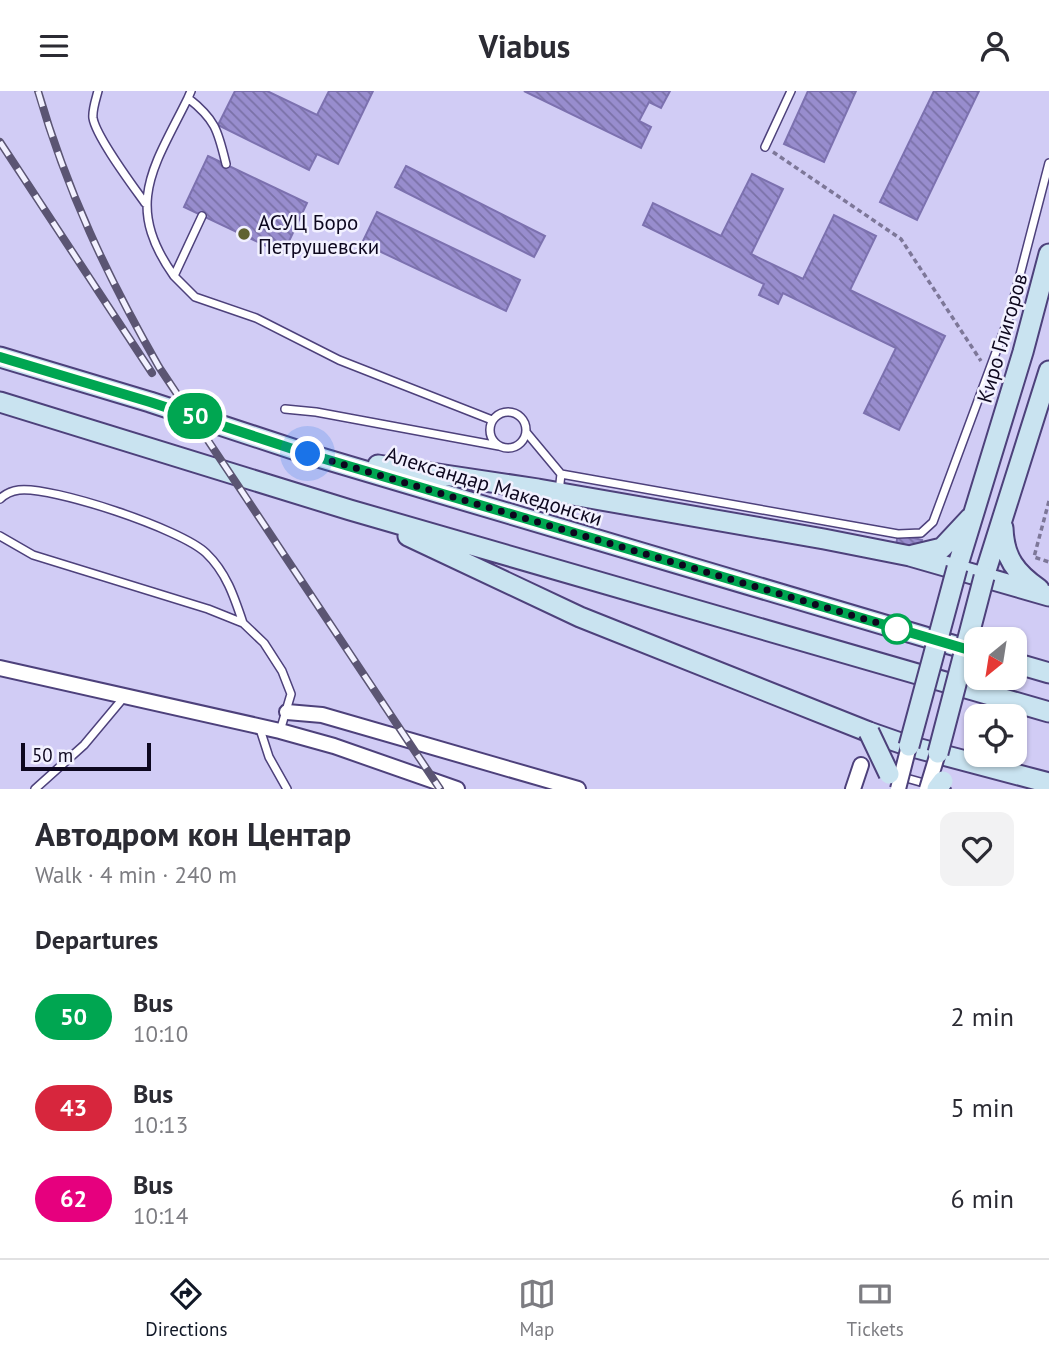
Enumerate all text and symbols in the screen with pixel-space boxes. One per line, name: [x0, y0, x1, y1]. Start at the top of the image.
text: Viabus: [479, 25, 570, 67]
icon: menu: [35, 27, 73, 65]
icon: person: [976, 27, 1014, 65]
place label: АСУЦ Боро Петрушевски: [258, 209, 379, 260]
marker: АСУЦ Боро Петрушевски: [236, 226, 252, 242]
street label: Киро Глигоров: [971, 270, 1033, 406]
line badge: 50: [164, 393, 227, 439]
text: 50: [181, 400, 209, 431]
your location: [290, 436, 325, 471]
street label: Александар Македонски: [382, 440, 606, 532]
unlabelled marker: [882, 614, 912, 644]
north arrow: [964, 627, 1027, 689]
map controls: [964, 627, 1027, 767]
button: locate: [964, 704, 1027, 767]
scale bar: [21, 740, 150, 772]
text: 50 m: [32, 743, 73, 767]
text: Автодром кон Центар: [35, 812, 351, 855]
button: heart: [940, 812, 1014, 886]
text: Walk · 4 min · 240 m: [35, 860, 237, 889]
text: Departures: [35, 923, 158, 956]
text: Bus: [133, 986, 173, 1019]
text: 2 min: [951, 1000, 1014, 1033]
text: 50: [60, 1001, 87, 1032]
text: 10:10: [133, 1019, 188, 1048]
text: Bus: [133, 1077, 173, 1110]
text: 5 min: [951, 1091, 1014, 1124]
text: 43: [60, 1092, 87, 1123]
text: 10:13: [133, 1110, 188, 1139]
text: Bus: [133, 1168, 173, 1201]
text: 6 min: [951, 1182, 1014, 1215]
text: 62: [60, 1183, 87, 1214]
text: 10:14: [133, 1201, 188, 1230]
tab: Directions: [145, 1275, 227, 1341]
tab: Map: [518, 1275, 556, 1341]
tab: Tickets: [847, 1275, 904, 1341]

